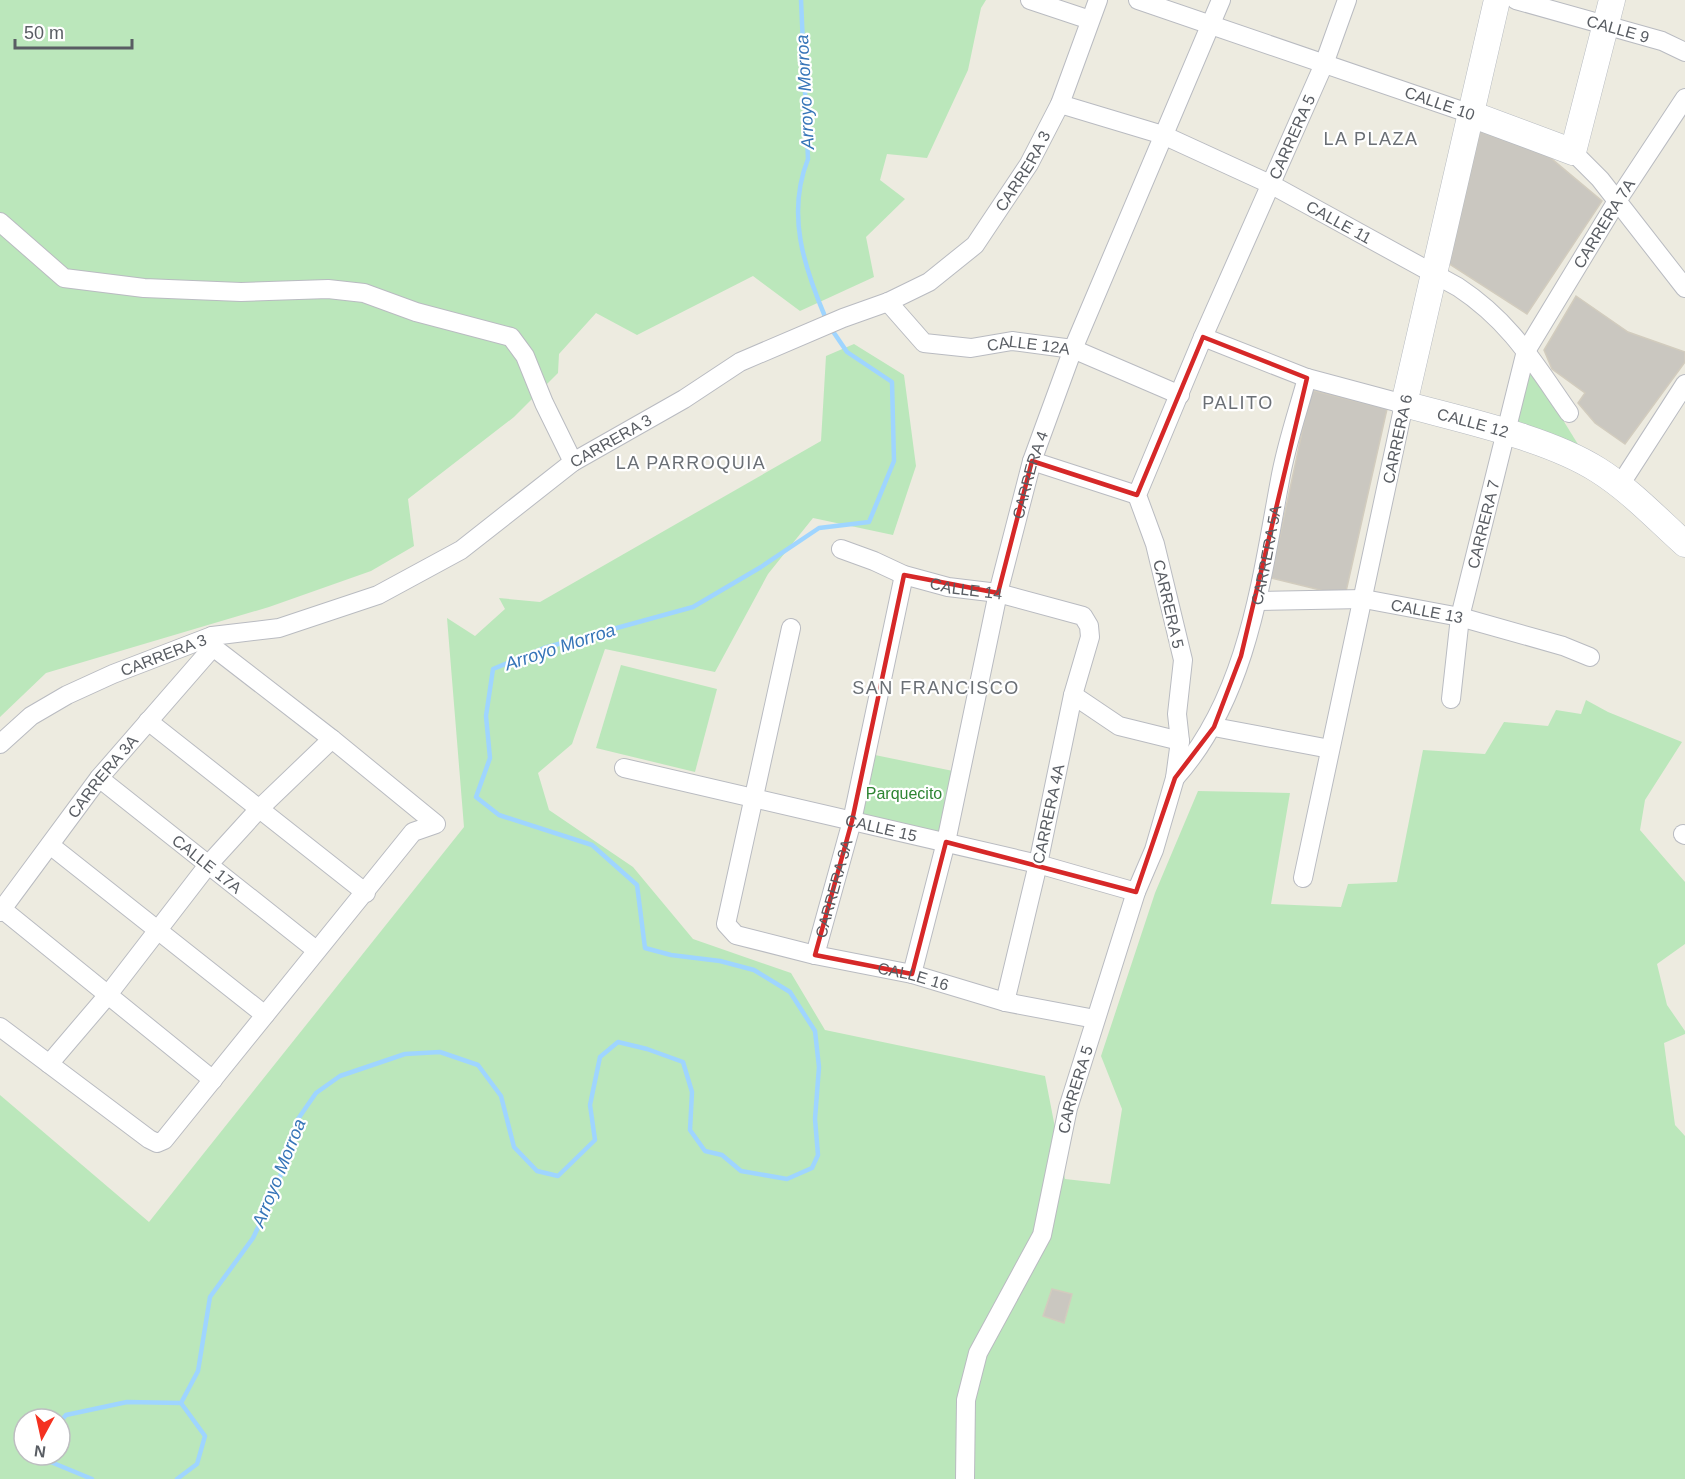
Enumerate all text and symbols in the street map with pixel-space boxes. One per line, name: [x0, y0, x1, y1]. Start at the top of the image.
scale bar: [15, 12, 132, 50]
street label: CALLE 9: [1585, 12, 1651, 46]
text: 50 m: [24, 23, 64, 43]
water label: Arroyo Morroa: [792, 34, 818, 151]
street label: CALLE 10: [1403, 84, 1477, 123]
street label: CARRERA 5: [1266, 92, 1318, 182]
street label: CARRERA 3: [992, 128, 1054, 214]
district label: LA PLAZA: [1323, 129, 1419, 149]
street label: CARRERA 7A: [1570, 176, 1638, 271]
street label: CALLE 11: [1303, 198, 1374, 247]
street label: CALLE 12A: [986, 333, 1071, 358]
district label: PALITO: [1202, 393, 1274, 413]
street label: CARRERA 6: [1380, 393, 1415, 485]
street label: CALLE 12: [1435, 405, 1511, 441]
street label: CARRERA 3: [567, 411, 655, 471]
street label: CARRERA 4: [1009, 429, 1051, 521]
district label: LA PARROQUIA: [616, 453, 766, 473]
street label: CARRERA 7: [1464, 478, 1503, 571]
street label: CARRERA 5A: [1248, 503, 1284, 607]
street label: CARRERA 5: [1150, 558, 1187, 650]
street label: CALLE 14: [928, 574, 1003, 602]
street label: CALLE 13: [1389, 596, 1464, 626]
water label: Arroyo Morroa: [501, 620, 618, 675]
street label: CARRERA 3: [118, 631, 209, 679]
district label: SAN FRANCISCO: [852, 678, 1020, 698]
street label: CARRERA 3A: [64, 732, 142, 821]
street label: CARRERA 4A: [1030, 762, 1067, 865]
park label: Parquecito: [866, 785, 942, 802]
street label: CALLE 15: [844, 812, 919, 845]
street label: CALLE 17A: [169, 831, 245, 897]
street label: CARRERA 3A: [812, 837, 856, 940]
street label: CALLE 16: [876, 959, 951, 994]
street label: CARRERA 5: [1055, 1044, 1096, 1135]
water label: Arroyo Morroa: [248, 1116, 310, 1231]
north arrow: [12, 1407, 72, 1467]
text: N: [33, 1442, 47, 1461]

